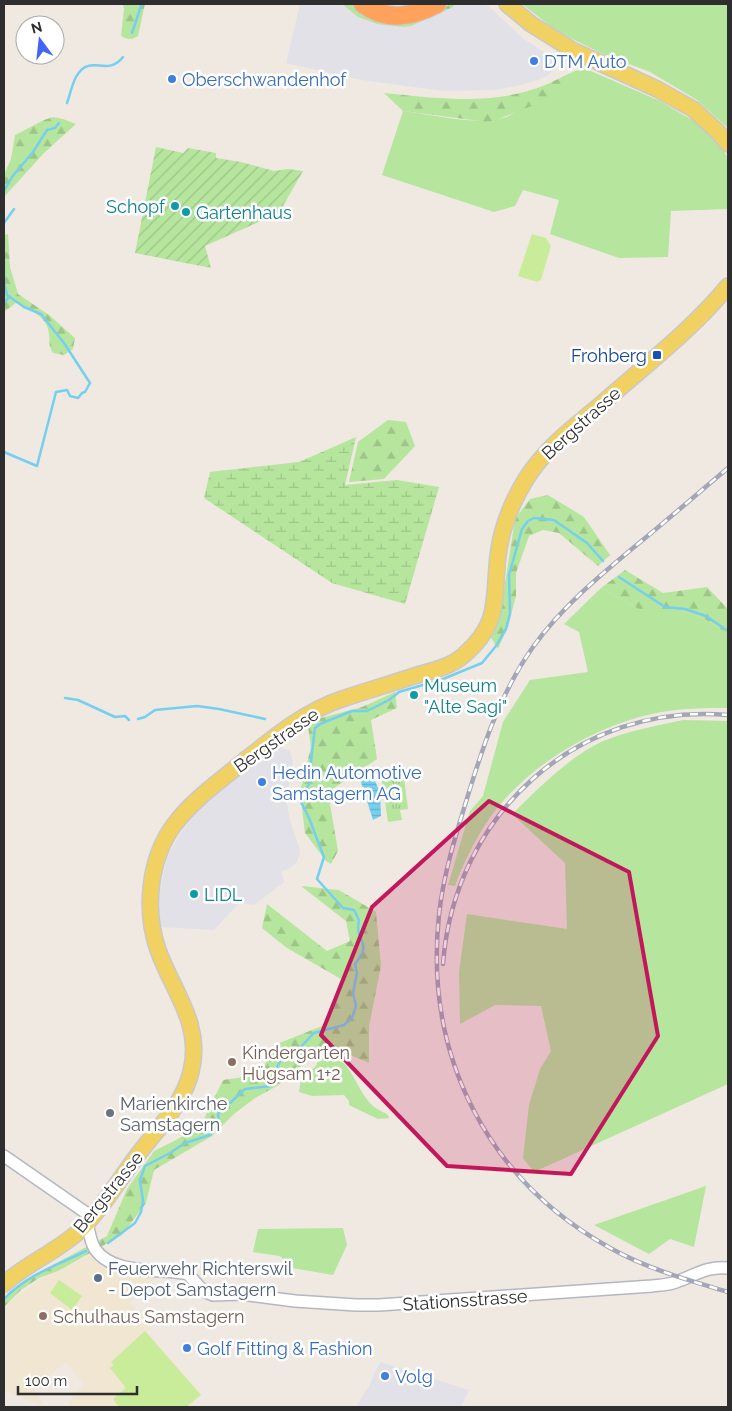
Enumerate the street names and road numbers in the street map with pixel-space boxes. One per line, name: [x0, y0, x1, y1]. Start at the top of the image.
street label: Bergstrasse: [537, 382, 625, 464]
street label: Bergstrasse: [230, 703, 323, 777]
street label: Bergstrasse: [69, 1147, 147, 1237]
street label: Stationsstrasse: [402, 1285, 529, 1315]

